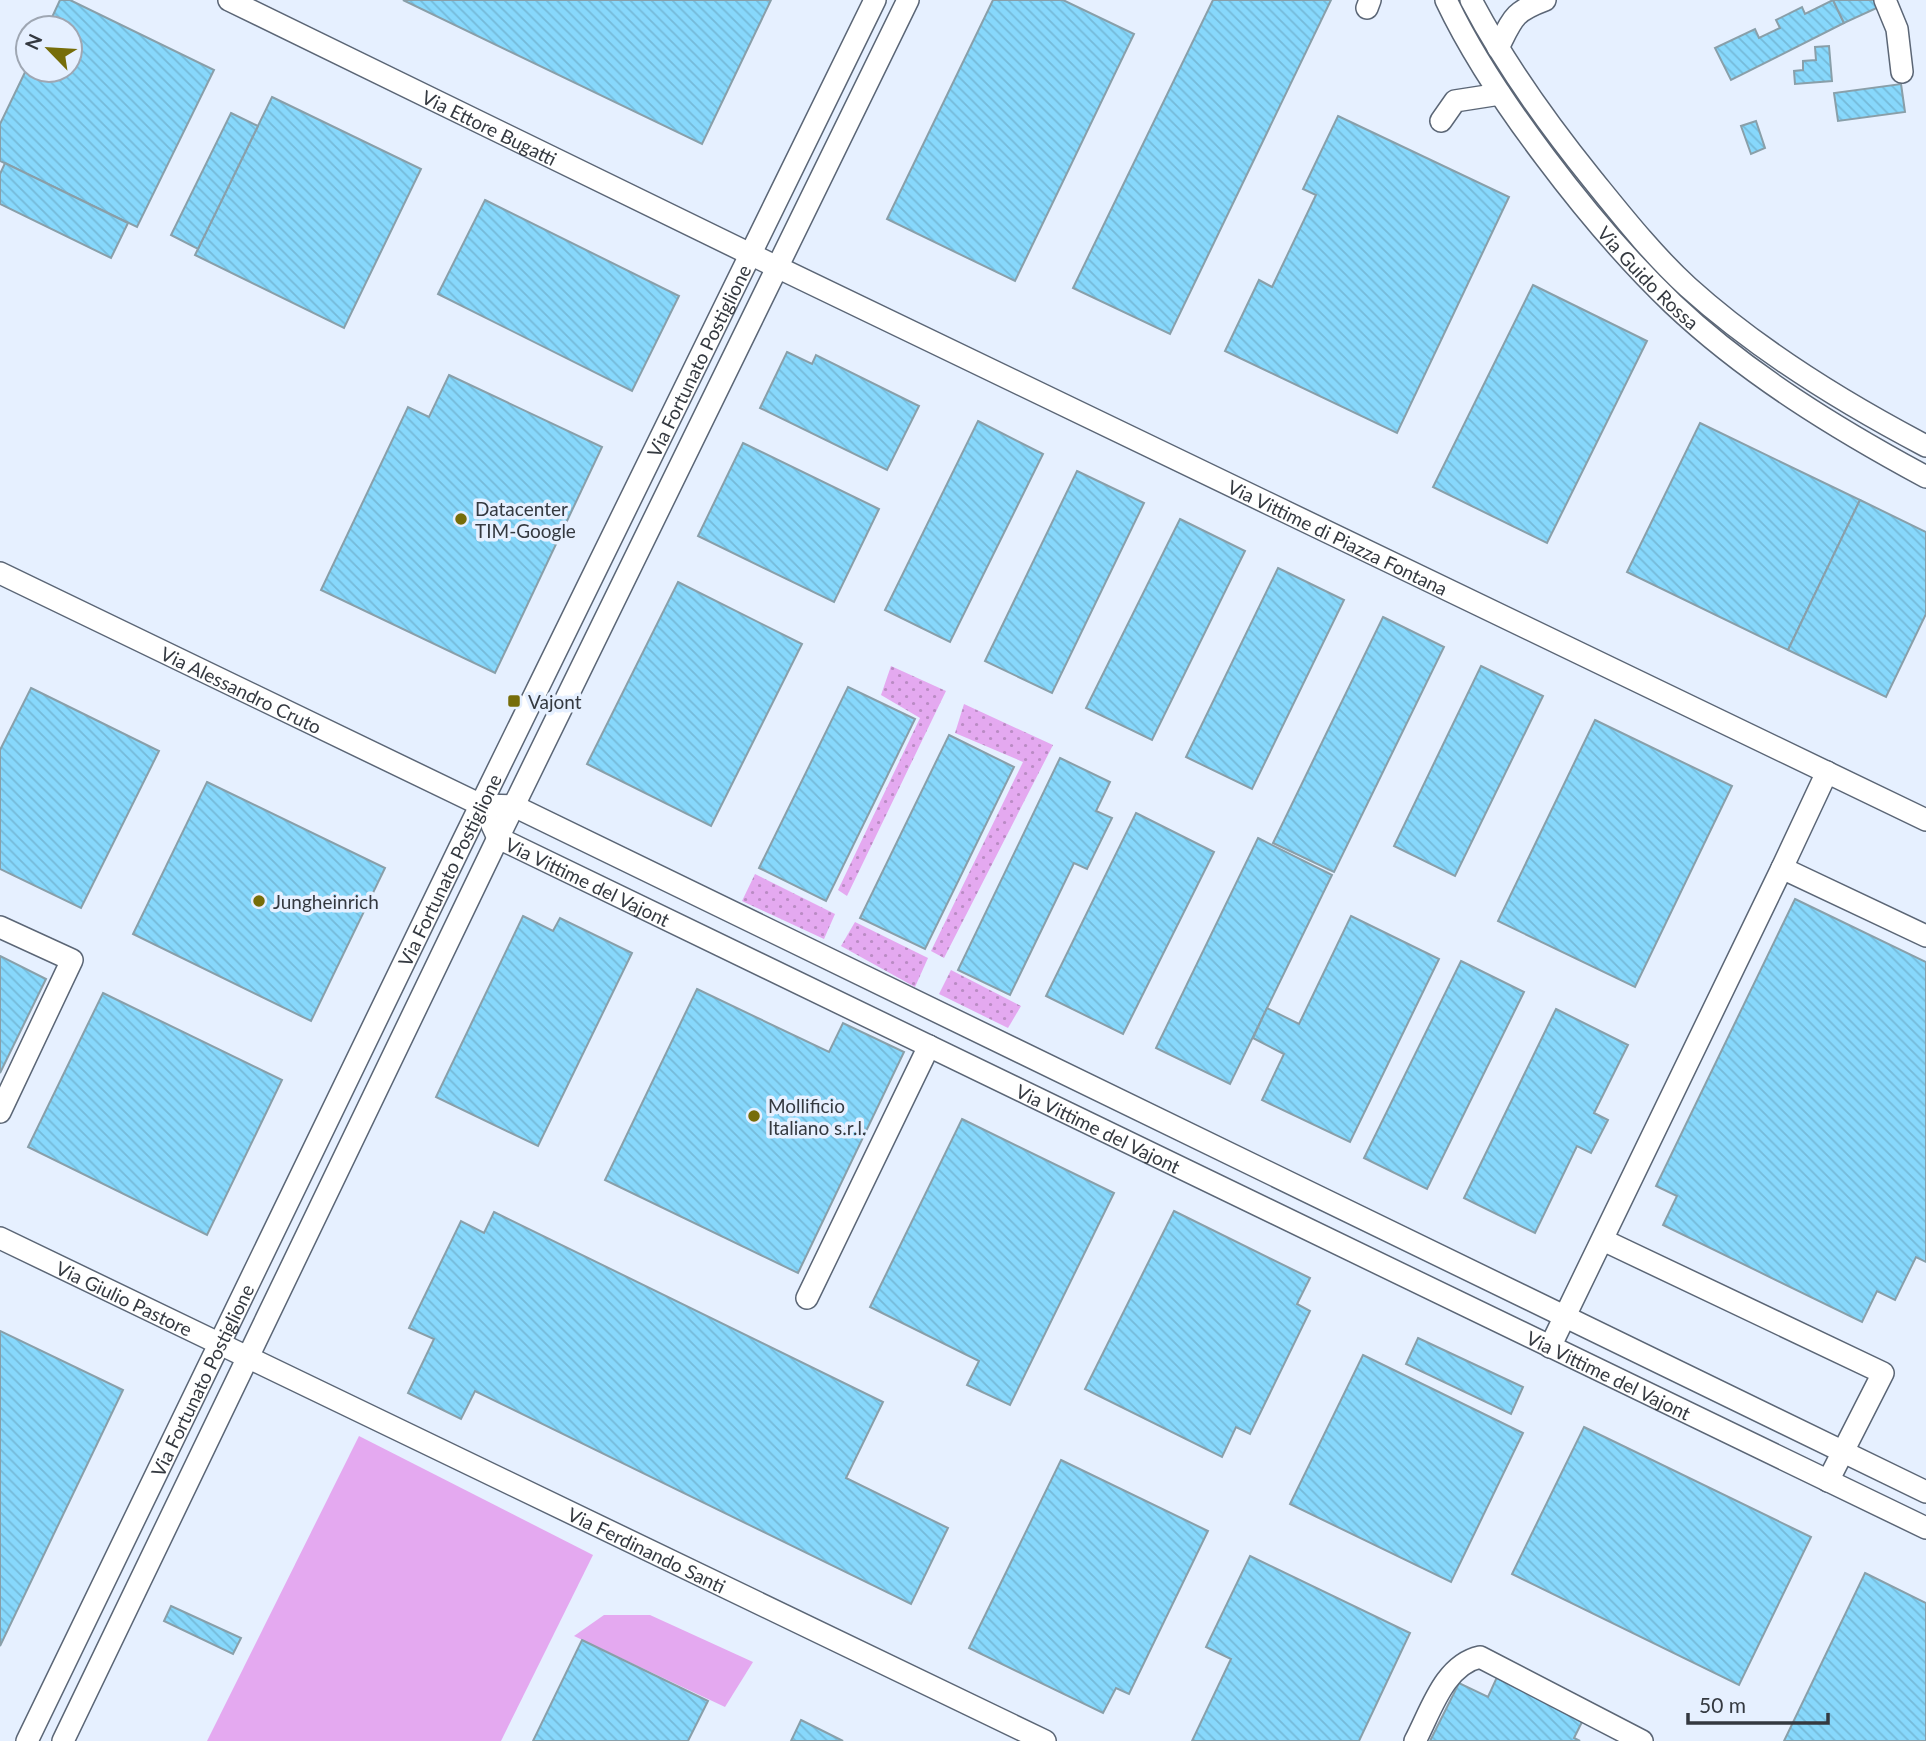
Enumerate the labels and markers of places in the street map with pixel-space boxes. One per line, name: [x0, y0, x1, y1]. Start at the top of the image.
place label: Datacenter TIM-Google: [475, 497, 576, 542]
marker: Datacenter TIM-Google: [453, 511, 469, 527]
place label: Vajont: [528, 690, 582, 713]
marker: Vajont: [506, 693, 522, 709]
place label: Jungheinrich: [273, 890, 379, 913]
marker: Jungheinrich: [251, 893, 267, 909]
place label: Mollificio Italiano s.r.l.: [768, 1094, 866, 1139]
marker: Mollificio Italiano s.r.l.: [746, 1108, 762, 1124]

